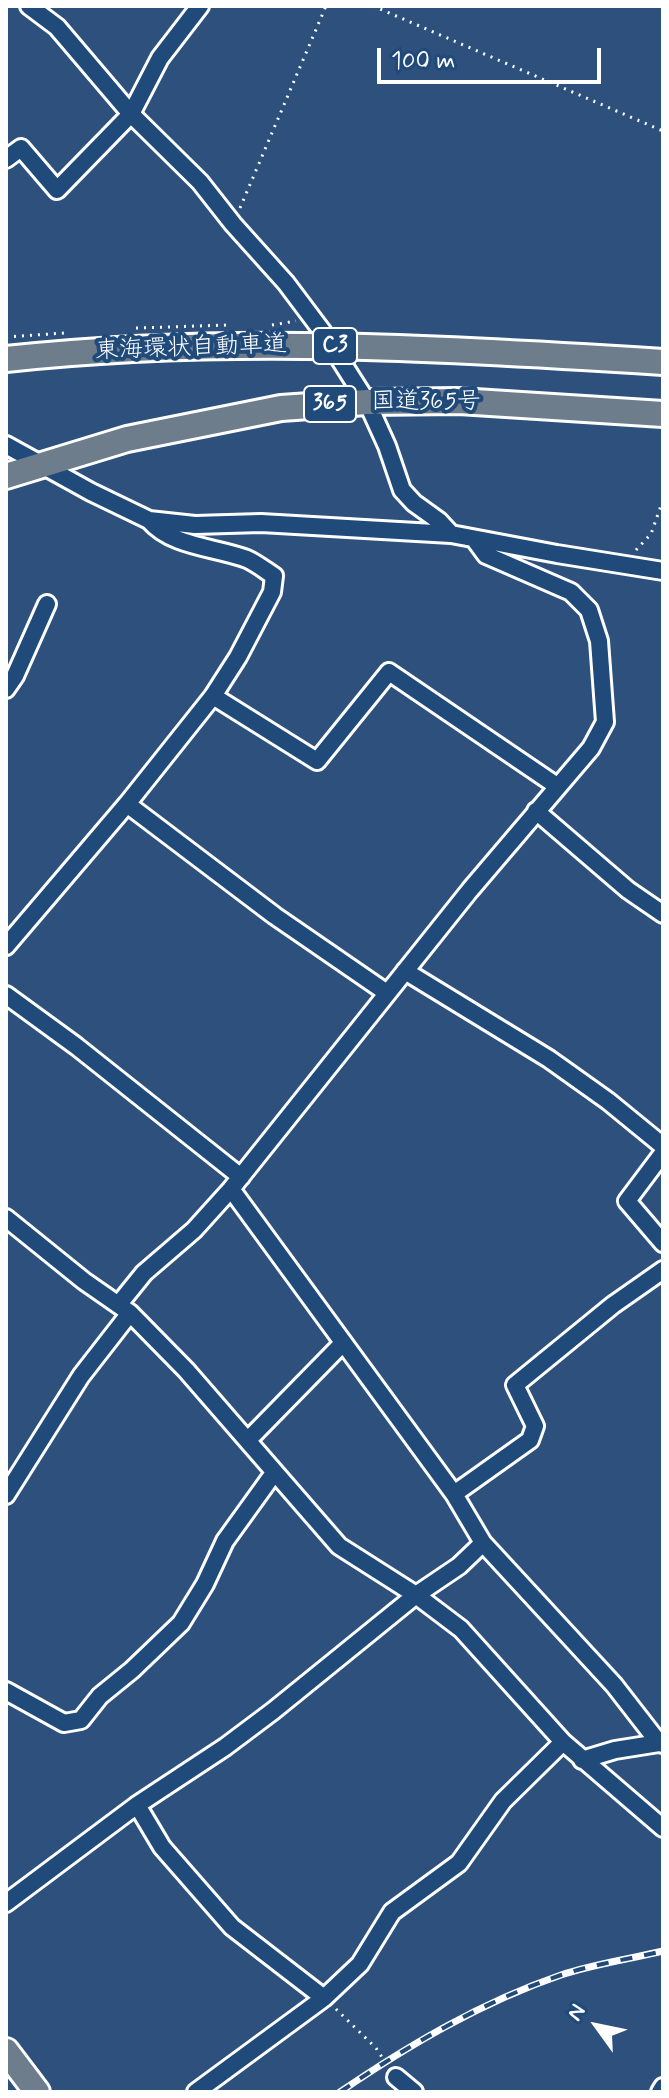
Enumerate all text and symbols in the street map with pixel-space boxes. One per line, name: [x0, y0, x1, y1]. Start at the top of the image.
scale bar: [381, 32, 605, 82]
text: 100 m: [391, 46, 455, 77]
road number: C3: [313, 328, 357, 364]
street label: 東海環状自動車道: [95, 331, 287, 367]
road number: 365: [304, 386, 356, 422]
street label: 国道365号: [371, 389, 481, 417]
north arrow: [557, 1986, 637, 2066]
text: N: [561, 1999, 593, 2027]

